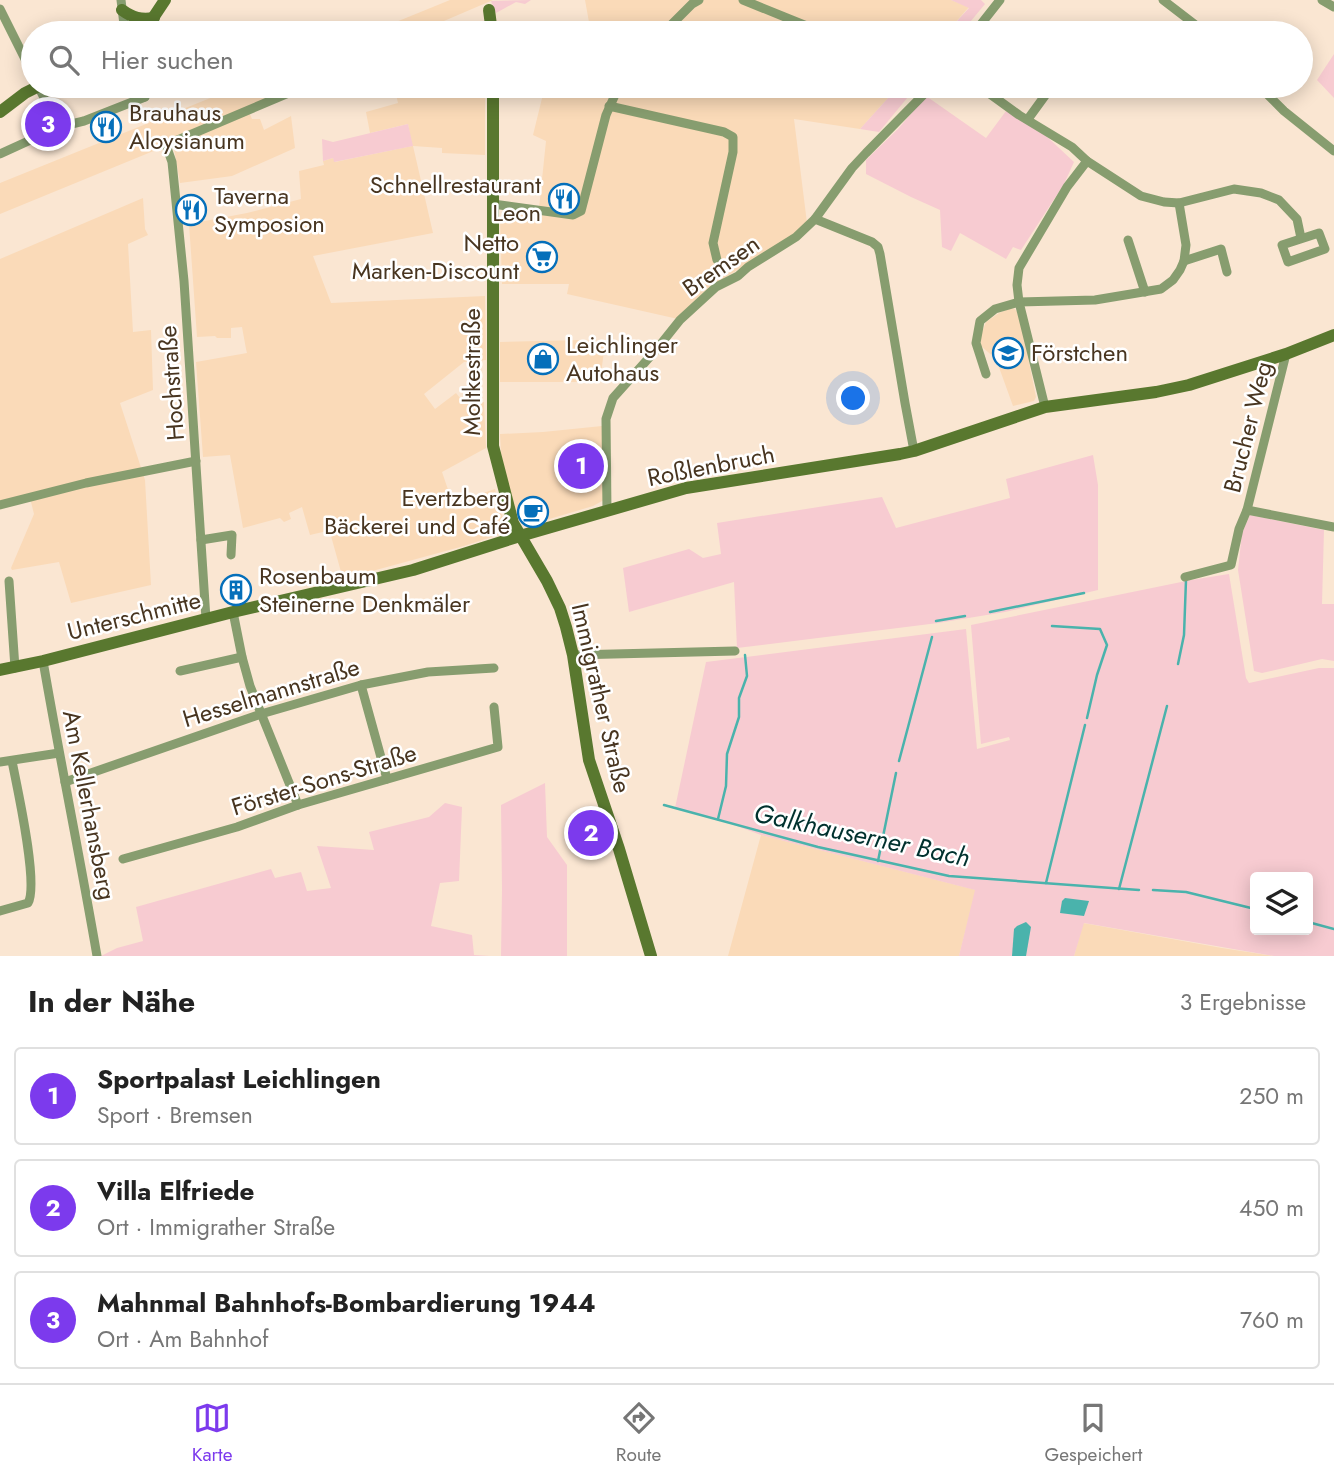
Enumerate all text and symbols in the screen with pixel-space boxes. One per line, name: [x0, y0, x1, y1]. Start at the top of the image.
search box: [21, 21, 1313, 98]
icon: search: [45, 41, 83, 79]
text: Hier suchen: [101, 41, 234, 79]
place label: Brauhaus Aloysianum: [129, 95, 245, 158]
pin: 3: [25, 98, 71, 150]
restaurant icon: Brauhaus Aloysianum: [89, 110, 123, 144]
place label: Schnellrestaurant Leon: [370, 167, 541, 230]
place label: Taverna Symposion: [214, 178, 325, 241]
restaurant icon: Schnellrestaurant Leon: [547, 182, 581, 216]
restaurant icon: Taverna Symposion: [174, 193, 208, 227]
place label: Netto Marken-Discount: [352, 225, 519, 288]
street label: Bremsen: [675, 226, 766, 305]
supermarket icon: Netto Marken-Discount: [525, 240, 559, 274]
street label: Moltkestraße: [454, 308, 489, 436]
street label: Hochstraße: [150, 324, 193, 442]
place label: Leichlinger Autohaus: [566, 327, 679, 390]
place label: Förstchen: [1031, 335, 1128, 370]
school or university icon: Förstchen: [991, 336, 1025, 370]
shop icon: Leichlinger Autohaus: [526, 342, 560, 376]
street label: Brucher Weg: [1214, 358, 1281, 496]
your location: [836, 381, 870, 415]
street label: Roßlenbruch: [644, 436, 778, 495]
pin: 1: [558, 440, 604, 492]
place label: Evertzberg Bäckerei und Café: [324, 480, 510, 543]
cafe icon: Evertzberg Bäckerei und Café: [516, 495, 550, 529]
place label: Rosenbaum Steinerne Denkmäler: [259, 558, 471, 621]
building icon: Rosenbaum Steinerne Denkmäler: [219, 573, 253, 607]
street label: Unterschmitte: [63, 582, 204, 649]
street label: Immigrather Straße: [563, 600, 640, 796]
street label: Hesselmannstraße: [178, 649, 364, 736]
street label: Am Kellerhansberg: [54, 707, 125, 903]
street label: Förster-Sons-Straße: [227, 735, 421, 824]
water label: Galkhauserner Bach: [750, 794, 974, 876]
pin: 2: [568, 807, 614, 859]
map controls: [1250, 872, 1313, 935]
button: layers: [1250, 872, 1313, 935]
text: In der Nähe: [28, 980, 195, 1023]
text: 3 Ergebnisse: [1180, 985, 1306, 1019]
text: Sportpalast Leichlingen: [97, 1060, 381, 1098]
text: 1: [47, 1079, 59, 1113]
text: 250 m: [1239, 1079, 1304, 1113]
text: Sport · Bremsen: [97, 1098, 253, 1132]
text: Villa Elfriede: [97, 1172, 254, 1210]
text: 2: [45, 1191, 61, 1225]
text: 450 m: [1239, 1191, 1304, 1225]
text: Ort · Immigrather Straße: [97, 1210, 335, 1244]
text: Mahnmal Bahnhofs-Bombardierung 1944: [97, 1284, 596, 1322]
text: 3: [46, 1303, 60, 1337]
text: 760 m: [1240, 1303, 1304, 1337]
text: Ort · Am Bahnhof: [97, 1322, 269, 1356]
tab: Karte: [192, 1399, 232, 1468]
tab: Route: [616, 1399, 661, 1468]
tab: Gespeichert: [1045, 1399, 1142, 1468]

